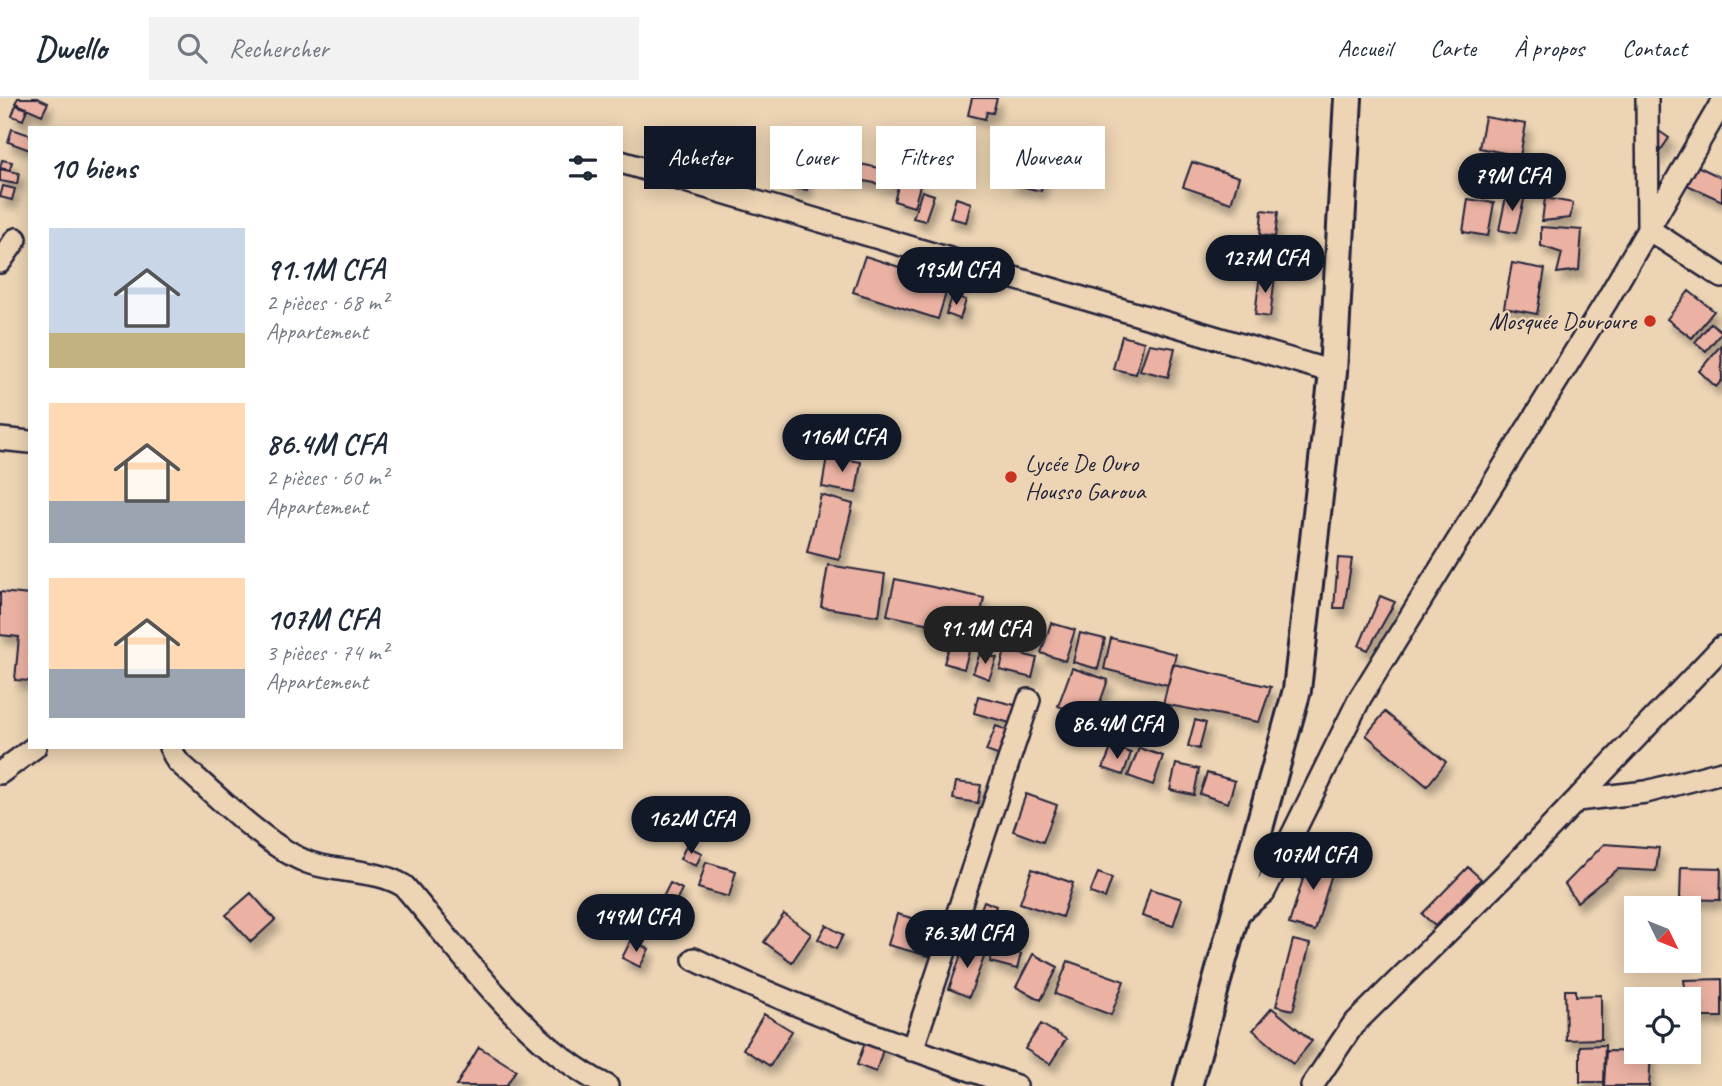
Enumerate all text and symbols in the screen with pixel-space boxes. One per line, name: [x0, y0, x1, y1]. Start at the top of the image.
search box: [149, 17, 639, 80]
text: Dwello: [35, 27, 107, 69]
icon: search: [173, 29, 211, 67]
text: Rechercher: [229, 32, 329, 65]
text: Accueil: [1338, 33, 1392, 63]
text: Carte: [1430, 33, 1476, 63]
text: À propos: [1514, 33, 1584, 63]
text: Contact: [1622, 33, 1687, 63]
chip: Acheter: [644, 126, 756, 189]
chip: Louer: [770, 126, 862, 189]
chip: Filtres: [876, 126, 976, 189]
chip: Nouveau: [990, 126, 1105, 189]
text: 10 biens: [49, 149, 137, 187]
icon: filters: [564, 149, 602, 187]
pin: 79M CFA: [1447, 153, 1577, 213]
text: 79M CFA: [1474, 161, 1550, 190]
pin: 127M CFA: [1193, 236, 1337, 295]
text: 127M CFA: [1222, 243, 1308, 272]
pin: 195M CFA: [884, 248, 1028, 307]
text: 91.1M CFA: [266, 250, 385, 288]
text: 195M CFA: [913, 255, 999, 284]
icon: home: [105, 256, 189, 340]
text: 2 pièces · 68 m²: [266, 288, 388, 317]
place label: Mosquée Douroure: [1489, 306, 1638, 336]
marker: Mosquée Douroure: [1642, 313, 1658, 329]
text: Appartement: [266, 317, 368, 346]
pin: 116M CFA: [770, 414, 914, 474]
text: 116M CFA: [798, 422, 886, 451]
text: 86.4M CFA: [266, 425, 386, 463]
icon: home: [105, 431, 189, 515]
place label: Lycée De Ouro Housso Garoua: [1025, 448, 1147, 506]
text: 2 pièces · 60 m²: [266, 463, 388, 492]
marker: Lycée De Ouro Housso Garoua: [1003, 469, 1019, 485]
text: Appartement: [266, 492, 368, 521]
text: 107M CFA: [266, 600, 379, 638]
icon: home: [105, 606, 189, 690]
pin: 91.1M CFA: [905, 606, 1065, 666]
text: 91.1M CFA: [940, 614, 1030, 643]
text: 3 pièces · 74 m²: [266, 638, 388, 667]
text: Appartement: [266, 667, 368, 696]
pin: 86.4M CFA: [1037, 702, 1197, 761]
text: 86.4M CFA: [1071, 709, 1163, 738]
pin: 162M CFA: [619, 796, 763, 856]
text: 162M CFA: [647, 804, 735, 833]
pin: 107M CFA: [1241, 832, 1385, 892]
text: 107M CFA: [1270, 840, 1356, 869]
pin: 149M CFA: [564, 894, 708, 954]
north arrow: [1624, 896, 1701, 973]
map controls: [1624, 896, 1701, 1064]
text: 149M CFA: [593, 902, 679, 931]
pin: 76.3M CFA: [887, 910, 1047, 970]
text: 76.3M CFA: [921, 918, 1013, 947]
button: locate: [1624, 987, 1701, 1064]

